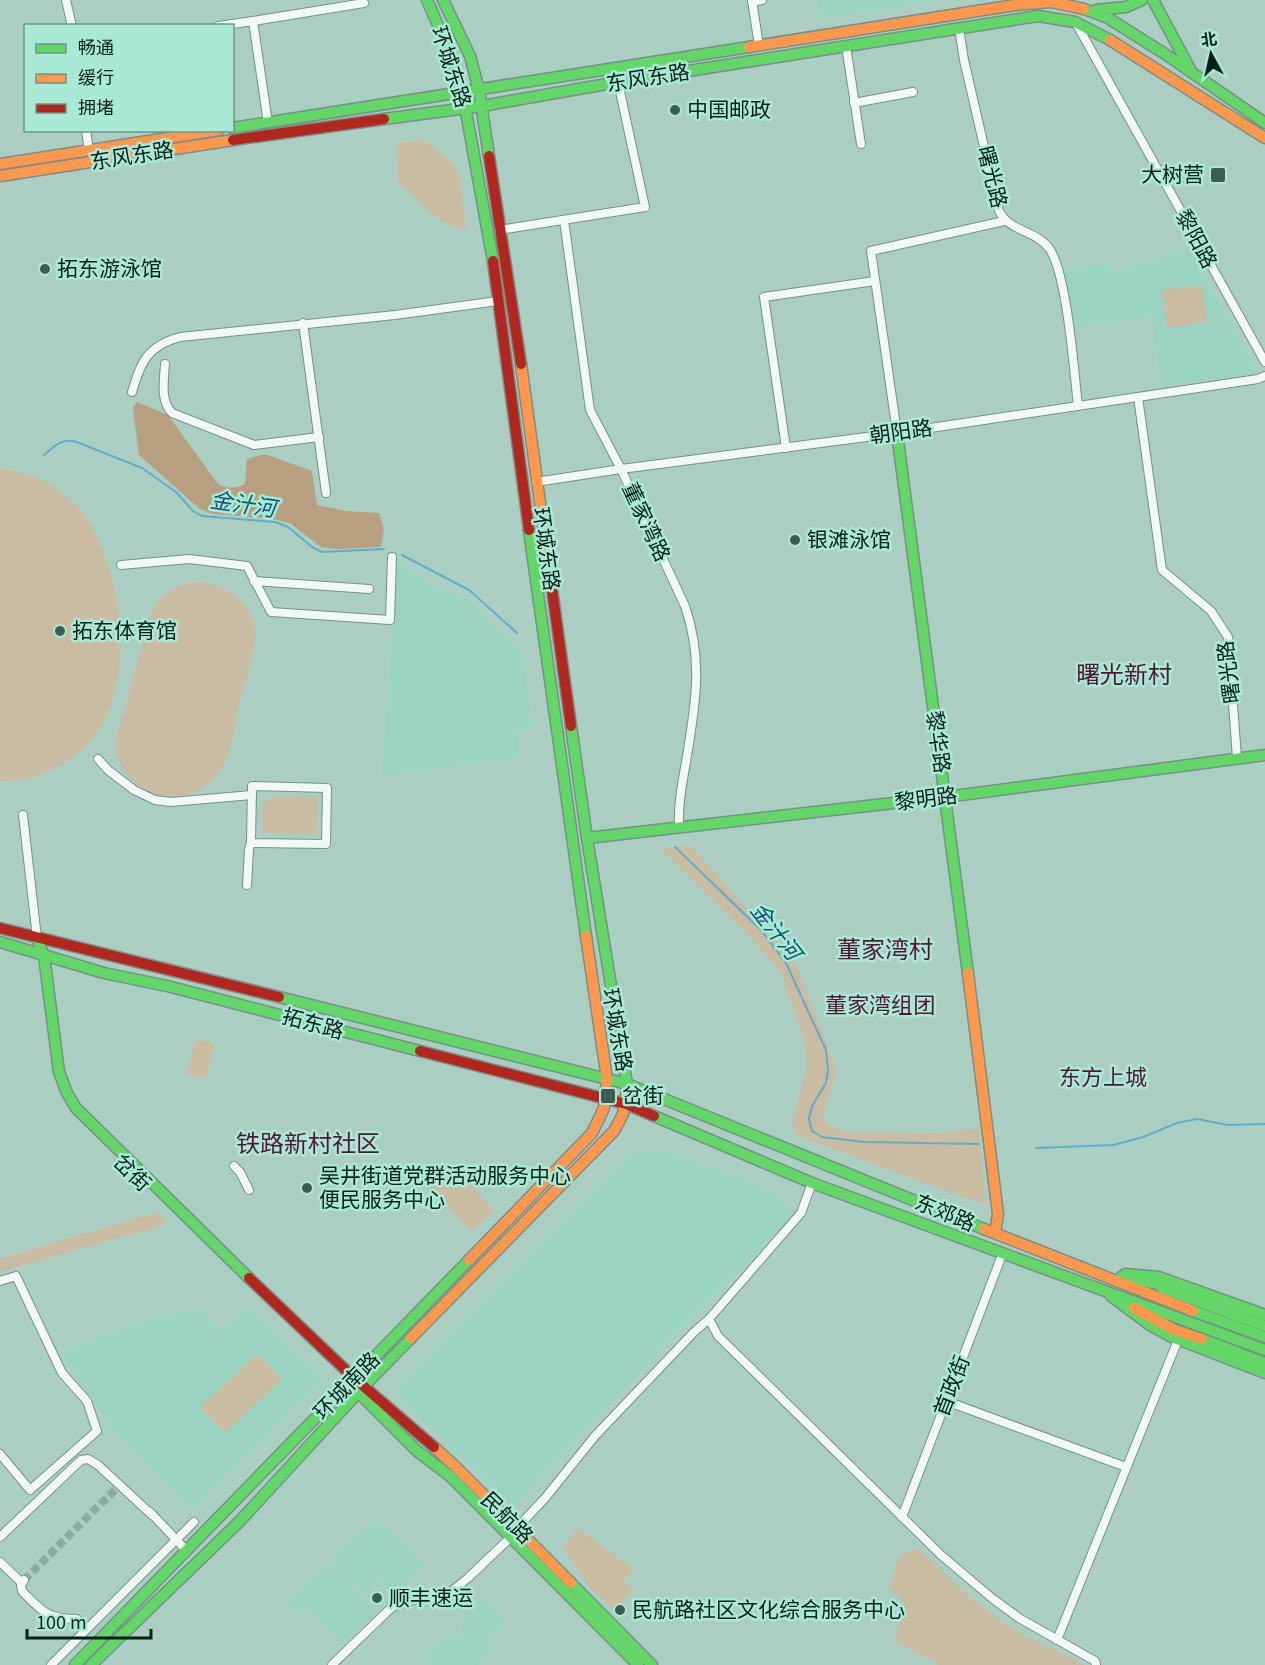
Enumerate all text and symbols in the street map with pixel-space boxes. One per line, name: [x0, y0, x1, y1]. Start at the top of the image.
street label: 环城东路: [426, 22, 480, 111]
legend: [24, 24, 234, 132]
north arrow: [1181, 24, 1241, 84]
text: 北: [1199, 25, 1218, 51]
text: 畅通: [78, 33, 114, 59]
street label: 东风东路: [604, 55, 692, 97]
text: 缓行: [78, 63, 114, 89]
text: 拥堵: [78, 93, 114, 119]
place label: 中国邮政: [687, 93, 771, 123]
marker: 中国邮政: [668, 103, 682, 117]
street label: 东风东路: [88, 133, 176, 175]
street label: 曙光路: [972, 142, 1016, 211]
place label: 大树营: [1141, 158, 1204, 188]
marker: 大树营: [1209, 166, 1227, 184]
street label: 黎阳路: [1170, 203, 1226, 273]
place label: 拓东游泳馆: [57, 252, 162, 282]
marker: 拓东游泳馆: [38, 262, 52, 276]
street label: 朝阳路: [867, 411, 934, 449]
street label: 董家湾路: [616, 477, 679, 566]
water label: 金汁河: [208, 482, 282, 523]
street label: 环城东路: [527, 505, 569, 592]
place label: 银滩泳馆: [807, 523, 891, 553]
marker: 银滩泳馆: [788, 533, 802, 547]
place label: 拓东体育馆: [72, 614, 177, 644]
marker: 拓东体育馆: [53, 624, 67, 638]
street label: 曙光路: [1208, 639, 1246, 705]
district label: 曙光新村: [1076, 655, 1172, 690]
street label: 黎华路: [921, 708, 959, 775]
street label: 黎明路: [893, 778, 959, 816]
water label: 金汁河: [745, 894, 813, 969]
district label: 董家湾村: [837, 930, 933, 965]
street label: 环城东路: [597, 986, 641, 1074]
district label: 董家湾组团: [825, 987, 935, 1019]
street label: 拓东路: [279, 999, 348, 1045]
district label: 东方上城: [1059, 1059, 1147, 1091]
place label: 岔街: [622, 1079, 664, 1109]
marker: 岔街: [599, 1087, 617, 1105]
district label: 铁路新村社区: [236, 1124, 380, 1159]
street label: 岔街: [108, 1146, 159, 1197]
place label: 吴井街道党群活动服务中心 便民服务中心: [319, 1159, 571, 1213]
marker: 吴井街道党群活动服务中心 便民服务中心: [300, 1181, 314, 1195]
street label: 东郊路: [911, 1185, 981, 1237]
street label: 环城南路: [306, 1344, 386, 1425]
street label: 首政街: [925, 1350, 975, 1420]
street label: 民航路: [476, 1484, 541, 1549]
place label: 顺丰速运: [389, 1581, 473, 1611]
marker: 顺丰速运: [370, 1591, 384, 1605]
place label: 民航路社区文化综合服务中心: [632, 1593, 905, 1623]
scale bar: [27, 1602, 152, 1640]
marker: 民航路社区文化综合服务中心: [613, 1603, 627, 1617]
text: 100 m: [36, 1608, 87, 1634]

